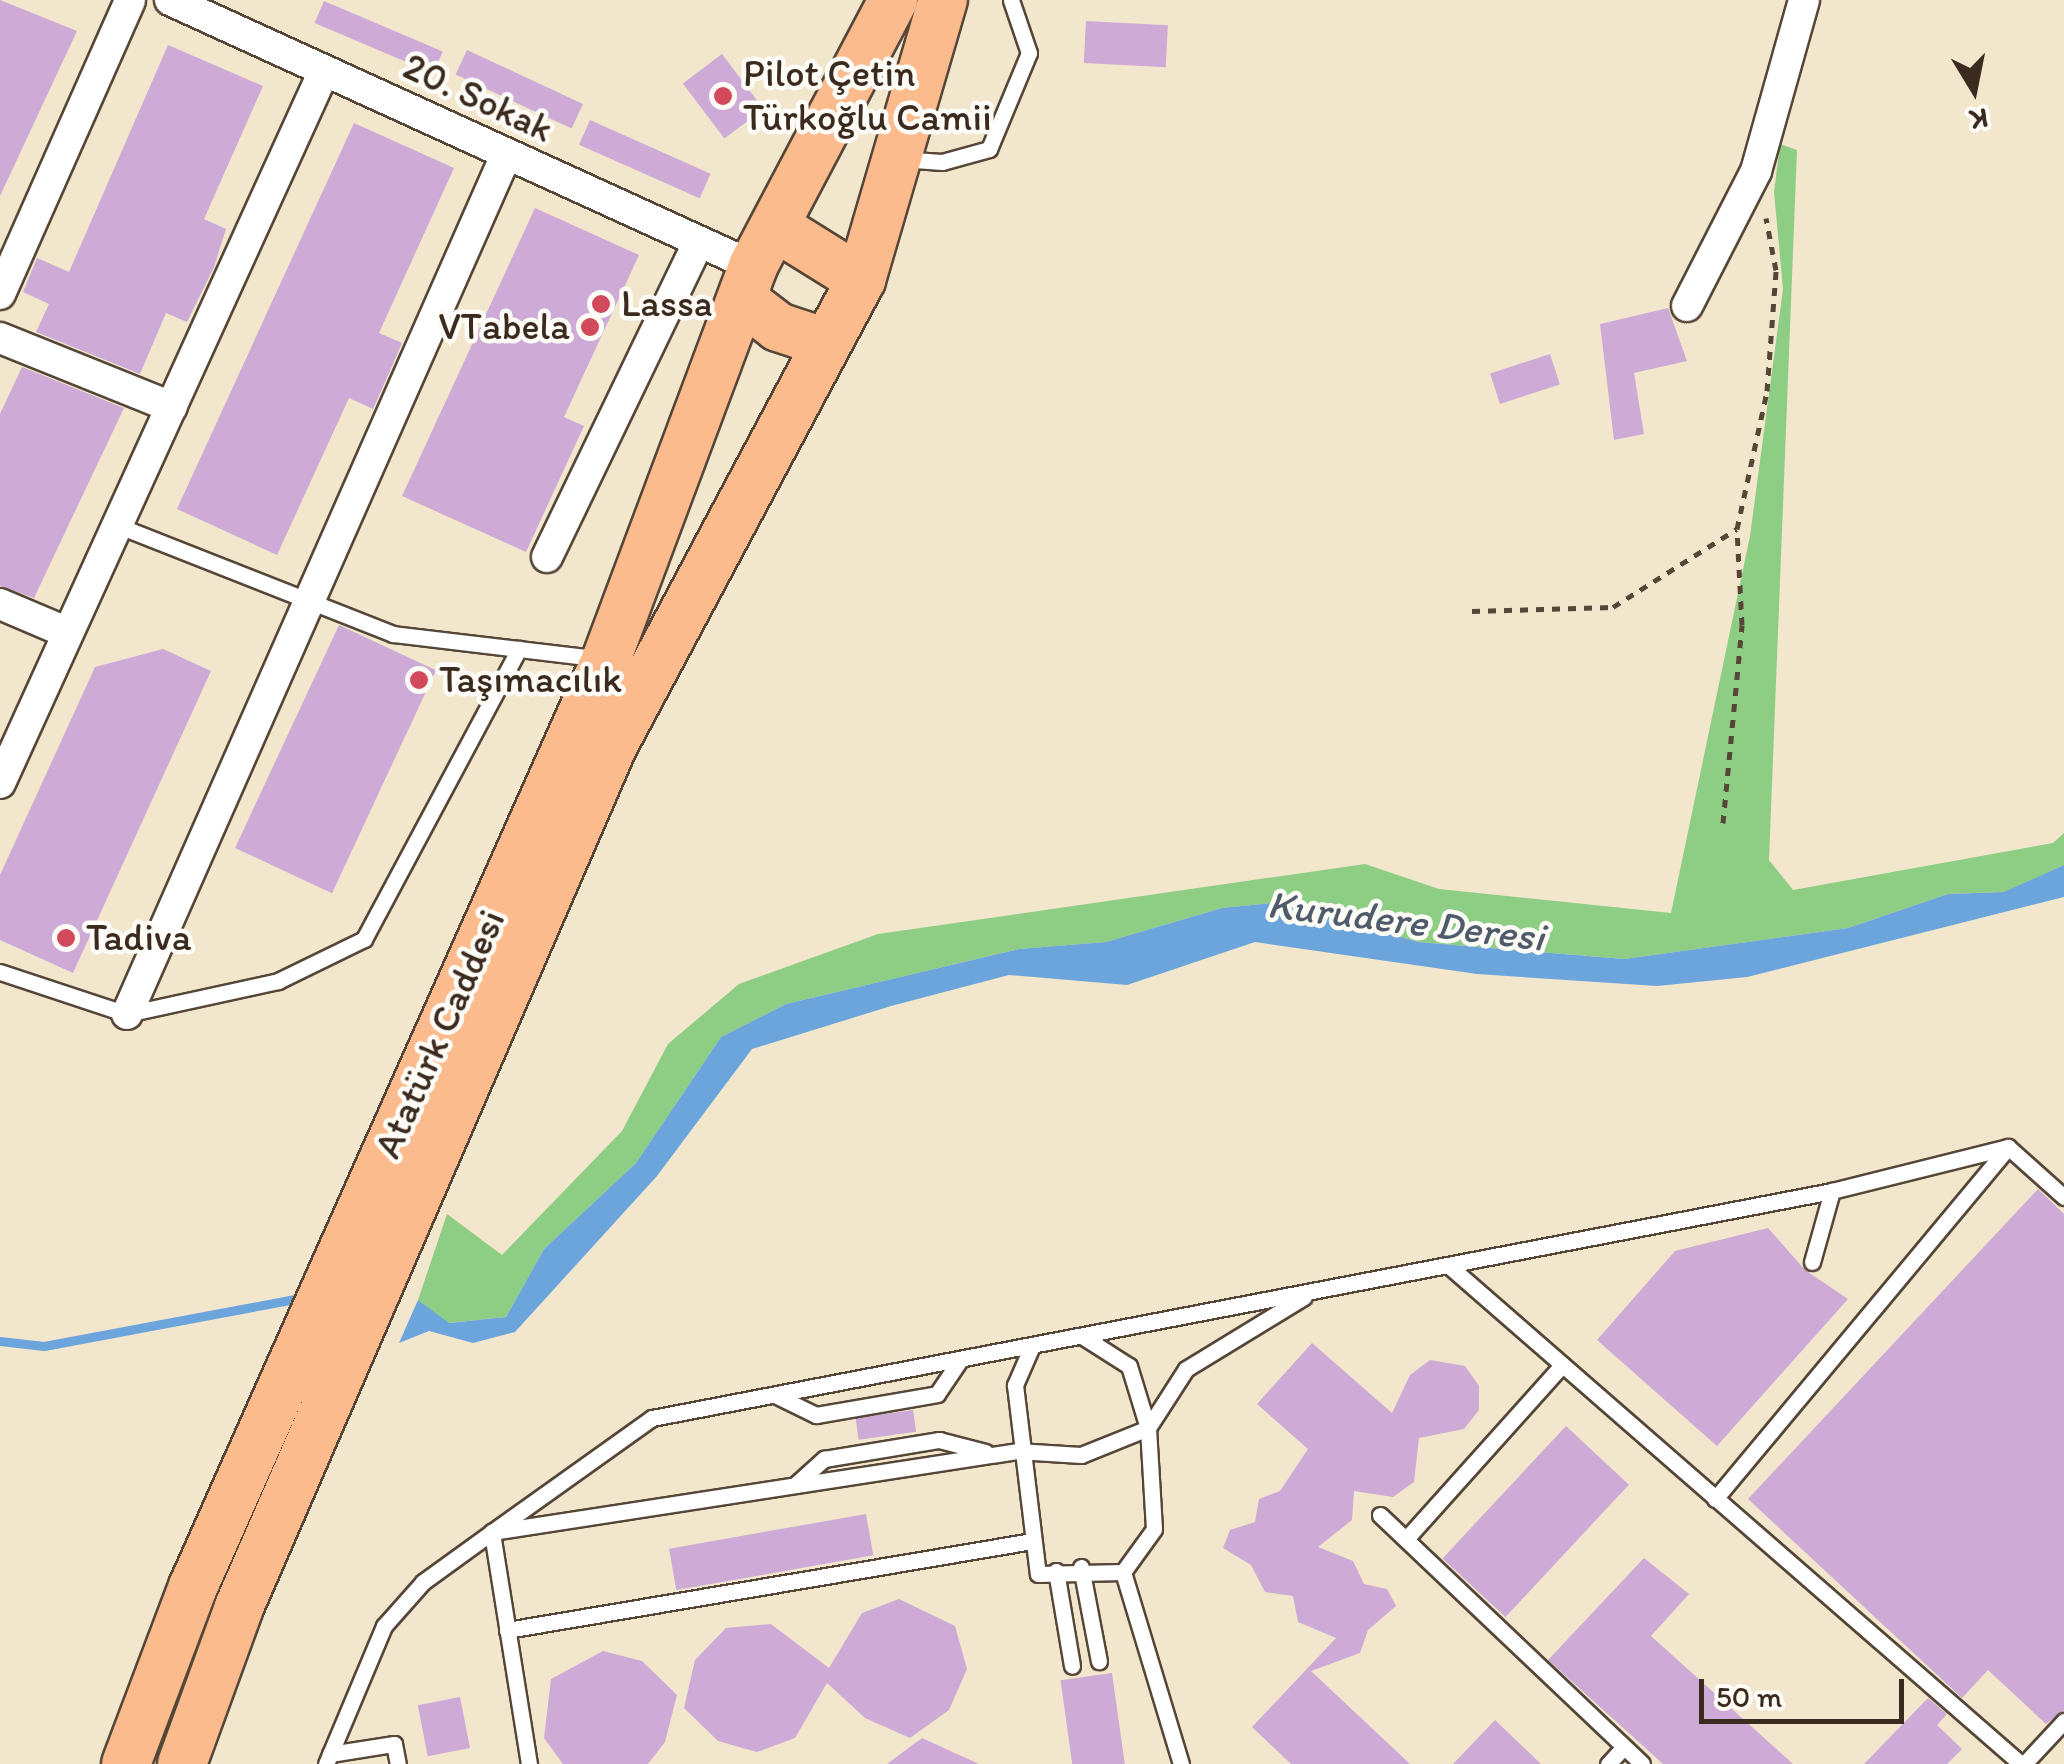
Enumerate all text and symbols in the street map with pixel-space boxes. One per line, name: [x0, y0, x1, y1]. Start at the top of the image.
north arrow: [1924, 40, 2024, 140]
street label: 20. Sokak: [396, 44, 560, 152]
place label: Pilot Çetin Türkoğlu Camii: [743, 51, 992, 140]
marker: Pilot Çetin Türkoğlu Camii: [712, 85, 734, 107]
text: K: [1967, 101, 1991, 138]
place label: Lassa: [621, 281, 713, 327]
marker: Lassa: [590, 293, 612, 315]
place label: VTabela: [438, 304, 570, 350]
marker: VTabela: [579, 316, 601, 338]
place label: Taşımacılık: [439, 657, 622, 703]
marker: Taşımacılık: [408, 669, 430, 691]
water label: Kurudere Deresi: [1265, 879, 1547, 961]
street label: Atatürk Caddesi: [365, 903, 515, 1165]
place label: Tadiva: [86, 915, 191, 961]
marker: Tadiva: [55, 927, 77, 949]
scale bar: [1704, 1659, 1909, 1721]
text: 50 m: [1716, 1678, 1782, 1715]

